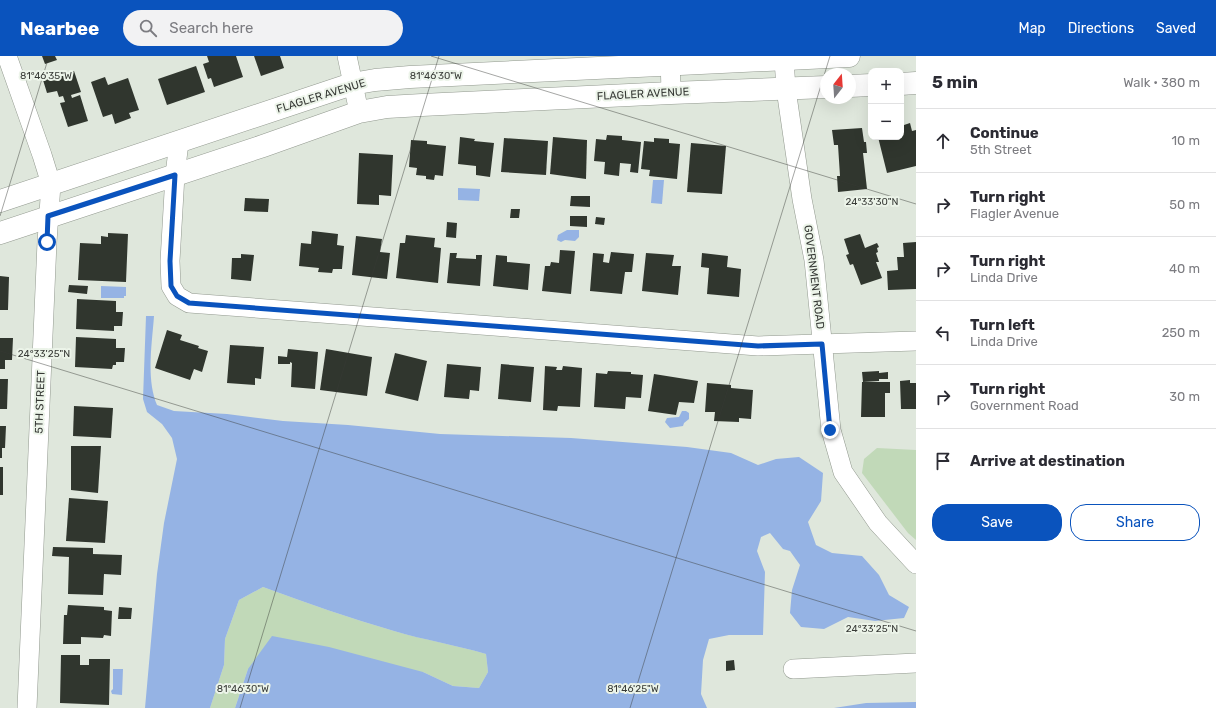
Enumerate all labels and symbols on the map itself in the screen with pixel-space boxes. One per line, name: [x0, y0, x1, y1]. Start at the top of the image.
north arrow: [820, 68, 856, 104]
text: 81°46'35"W: [20, 70, 72, 82]
text: 81°46'30"W: [410, 70, 462, 82]
street label: FLAGLER AVENUE: [275, 76, 367, 116]
street label: FLAGLER AVENUE: [596, 85, 690, 103]
text: 24°33'30"N: [845, 196, 899, 208]
street label: GOVERNMENT ROAD: [801, 224, 827, 330]
route start: [38, 233, 56, 251]
text: 24°33'25"N: [18, 348, 70, 360]
street label: 5TH STREET: [32, 369, 48, 434]
route end: [821, 421, 839, 439]
text: 24°33'25"N: [846, 623, 898, 635]
text: 81°46'30"W: [217, 683, 269, 695]
text: 81°46'25"W: [607, 683, 659, 695]

